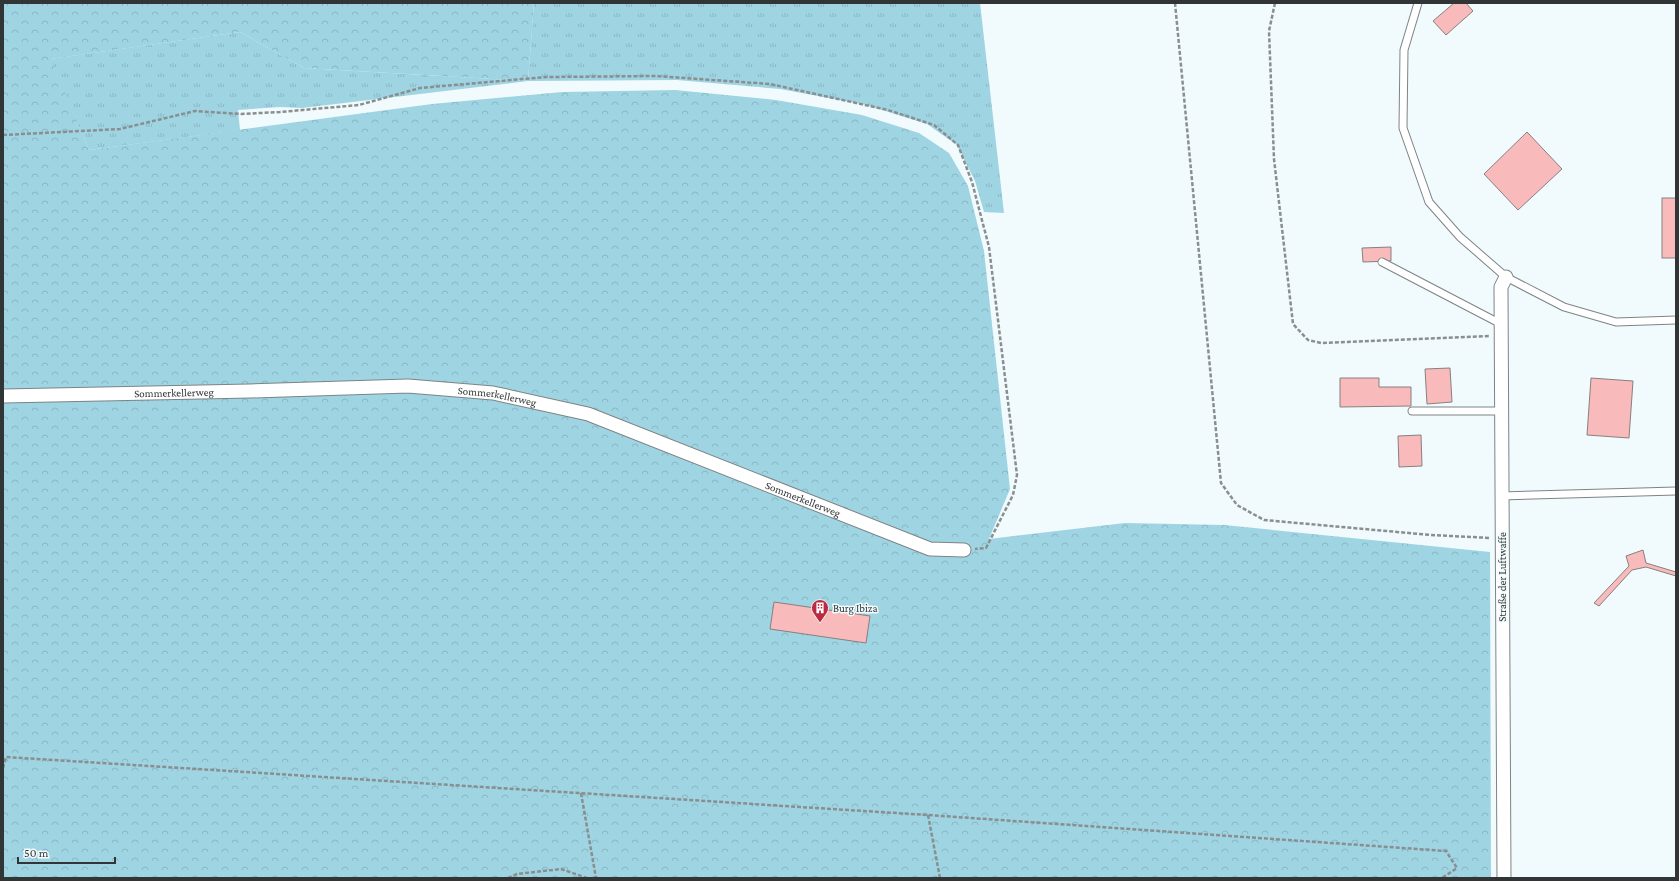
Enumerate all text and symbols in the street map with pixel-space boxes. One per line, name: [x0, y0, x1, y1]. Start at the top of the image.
street label: Sommerkellerweg: [457, 384, 538, 410]
street label: Sommerkellerweg: [134, 386, 215, 399]
street label: Sommerkellerweg: [764, 479, 843, 520]
street label: Straße der Luftwaffe: [1496, 532, 1508, 622]
building icon: Burg Ibiza: [810, 598, 830, 623]
place label: Burg Ibiza: [833, 602, 878, 615]
scale bar: [18, 839, 115, 865]
text: 50 m: [24, 846, 49, 860]

